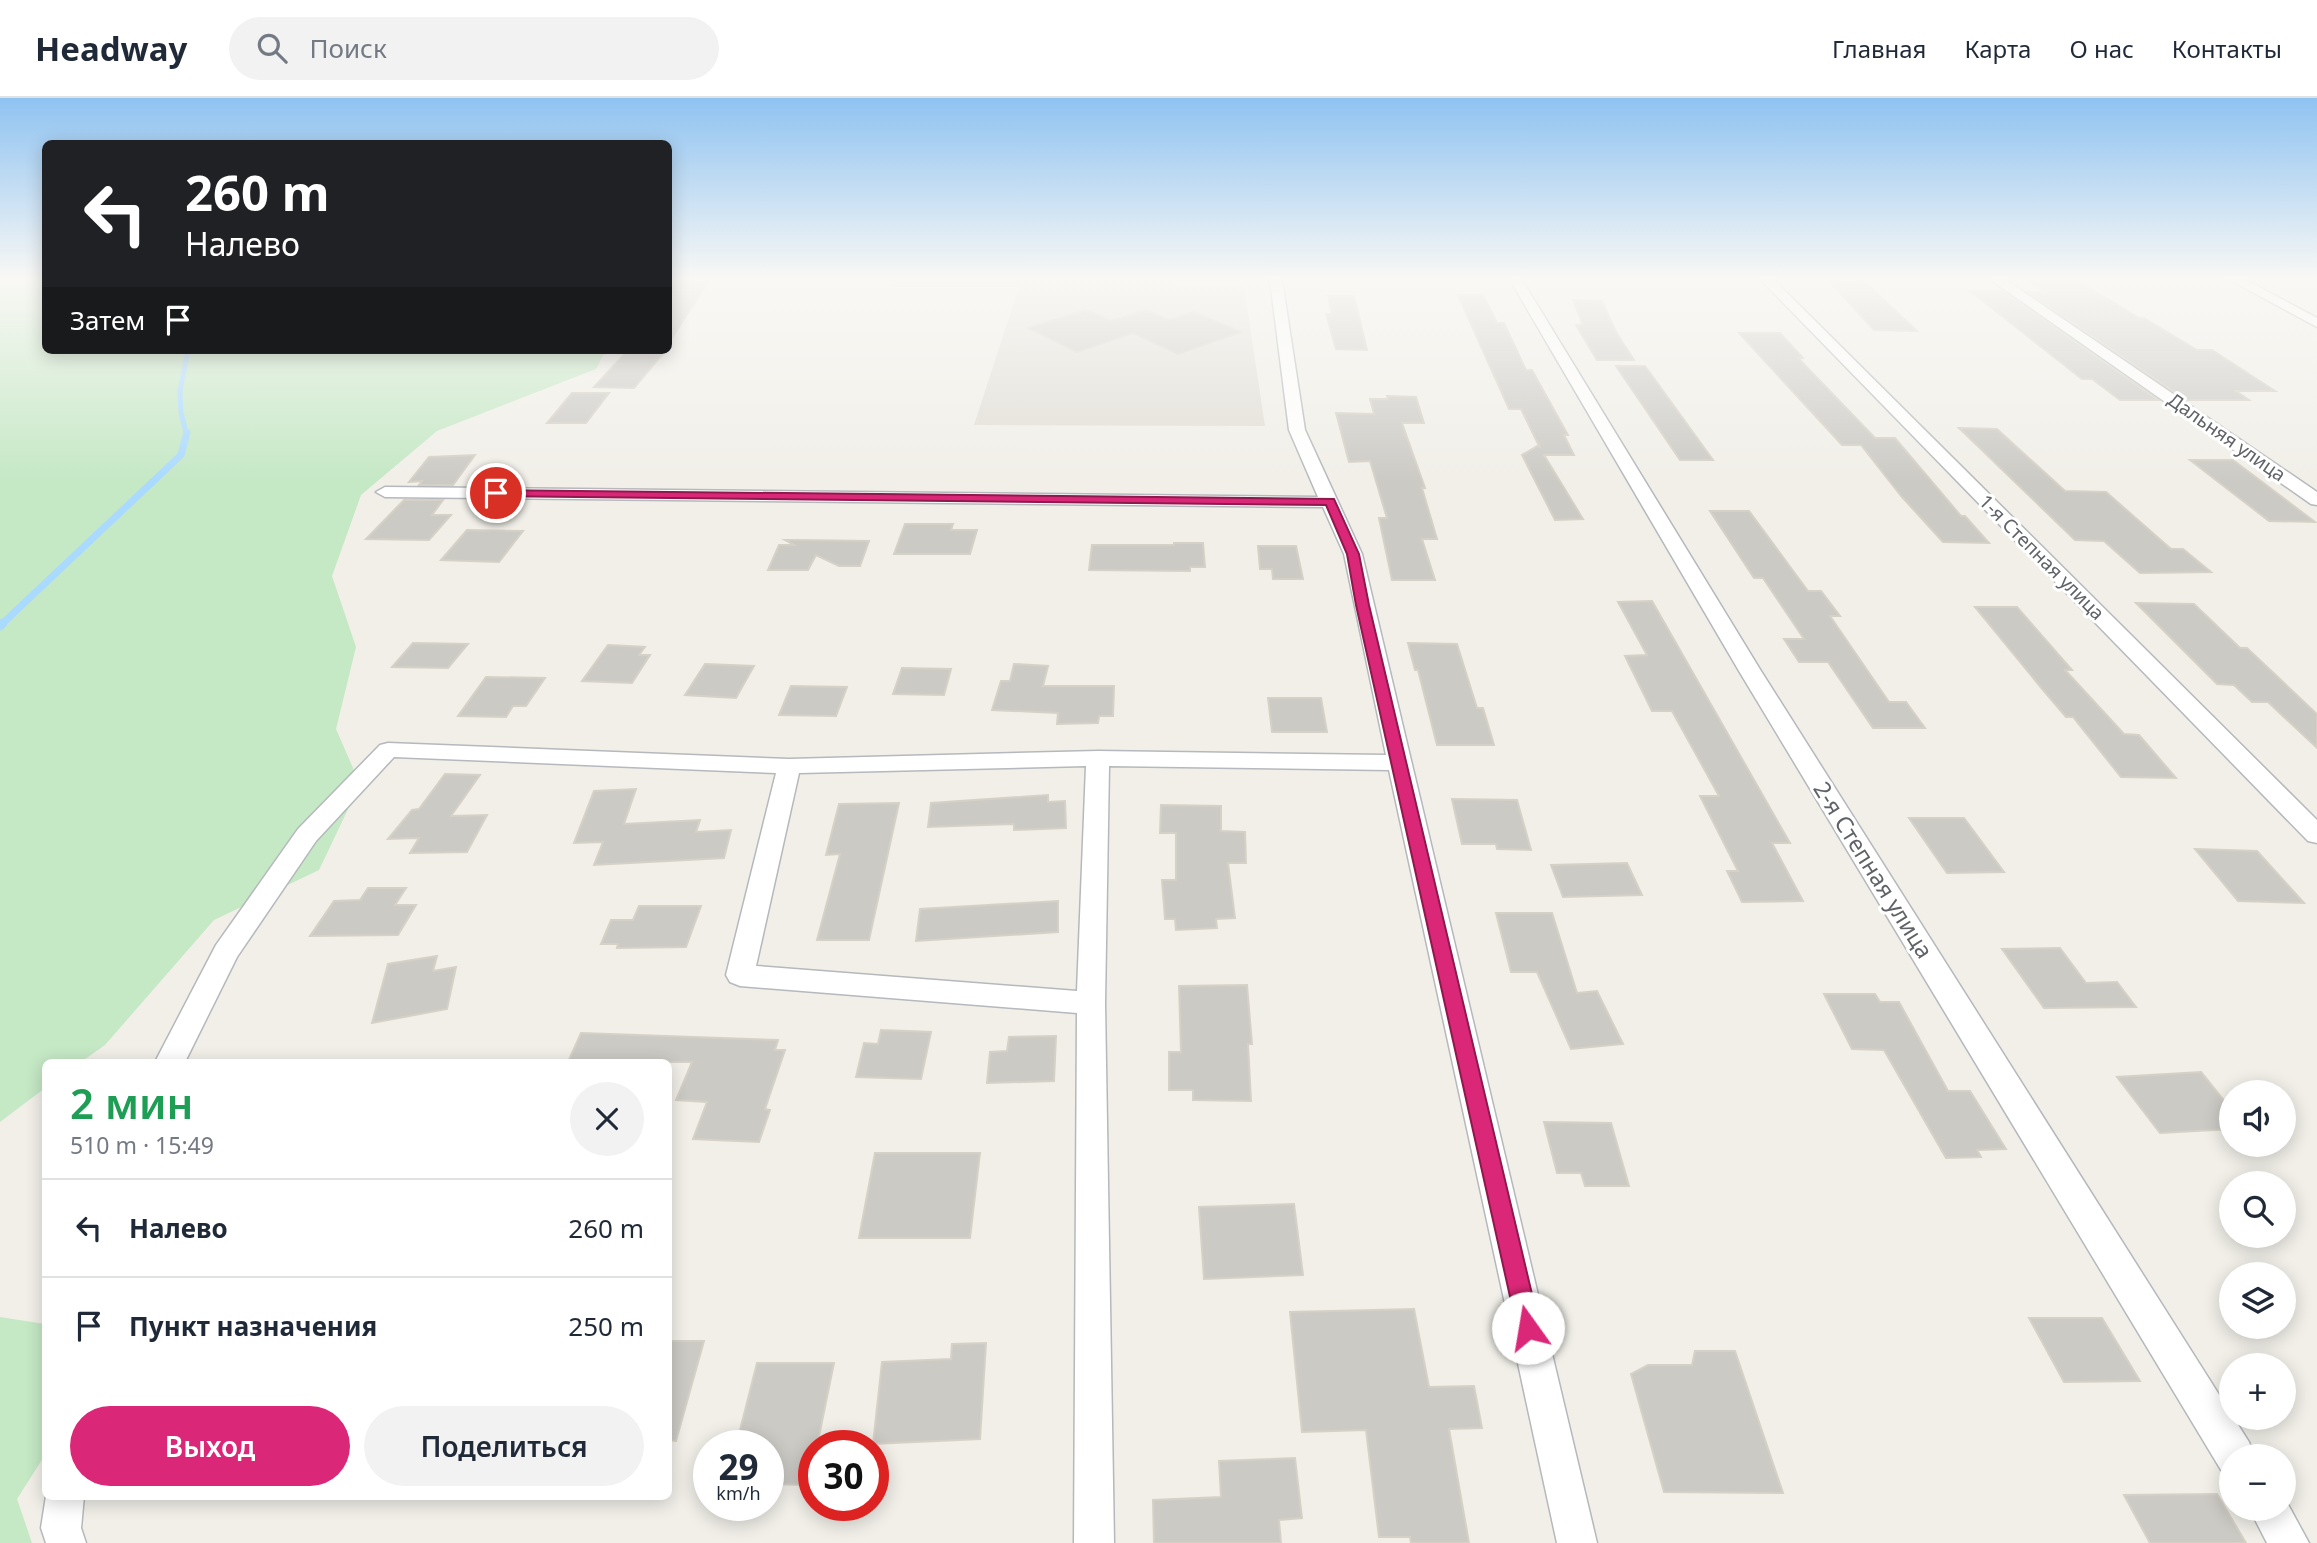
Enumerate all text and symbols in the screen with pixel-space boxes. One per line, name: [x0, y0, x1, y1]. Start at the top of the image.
search box: [229, 17, 719, 80]
text: Headway: [35, 26, 187, 71]
icon: search: [253, 29, 291, 67]
text: Поиск: [309, 30, 387, 66]
text: Главная: [1832, 32, 1926, 65]
text: Карта: [1964, 32, 2031, 65]
text: О нас: [2069, 32, 2134, 65]
text: Контакты: [2172, 32, 2282, 65]
text: 260 m: [185, 159, 330, 225]
icon: left: [70, 168, 161, 259]
text: Налево: [185, 222, 300, 265]
icon: arrive: [159, 301, 197, 339]
text: Затем: [70, 302, 145, 338]
street label: Дальняя улица: [2163, 387, 2291, 487]
pin: [466, 463, 526, 523]
icon: arrive: [477, 474, 515, 512]
street label: 1-я Степная улица: [1974, 489, 2110, 625]
street label: 2-я Степная улица: [1806, 775, 1941, 964]
text: 2 мин: [70, 1074, 193, 1131]
map controls: [2219, 1080, 2296, 1521]
button: sound: [2219, 1080, 2296, 1157]
button: close: [570, 1082, 644, 1156]
text: 510 m · 15:49: [70, 1129, 214, 1161]
button: search: [2219, 1171, 2296, 1248]
icon: left: [70, 1209, 108, 1247]
text: Налево: [129, 1210, 228, 1246]
text: 260 m: [568, 1210, 644, 1246]
button: layers: [2219, 1262, 2296, 1339]
position arrow: [1491, 1291, 1565, 1365]
icon: arrive: [70, 1307, 108, 1345]
text: Пункт назначения: [129, 1308, 377, 1344]
text: 250 m: [568, 1308, 644, 1344]
button: +: [2219, 1353, 2296, 1430]
button: Выход: [70, 1406, 350, 1486]
button: Поделиться: [364, 1406, 644, 1486]
speed limit sign: 30: [798, 1430, 889, 1521]
text: 29: [718, 1443, 759, 1490]
button: −: [2219, 1444, 2296, 1521]
text: km/h: [716, 1481, 761, 1505]

